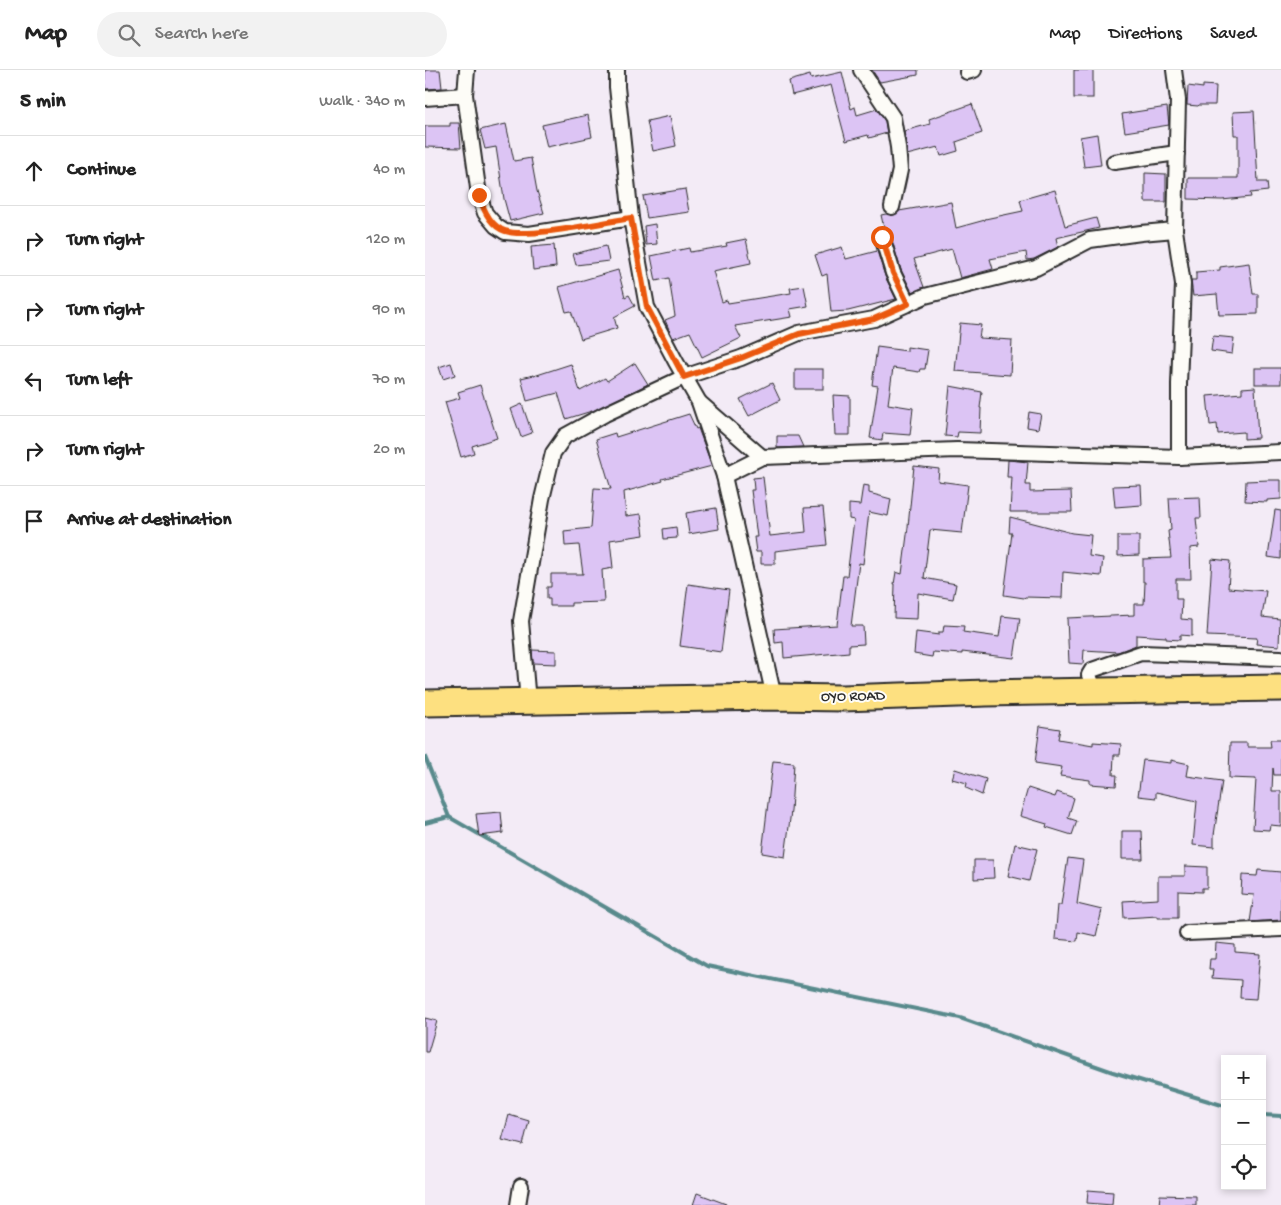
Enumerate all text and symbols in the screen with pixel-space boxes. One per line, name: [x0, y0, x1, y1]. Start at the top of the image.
search box: [97, 12, 447, 57]
text: Map: [25, 20, 67, 49]
icon: search: [115, 21, 143, 49]
text: Search here: [155, 23, 248, 46]
text: Map: [1049, 24, 1081, 45]
text: Directions: [1109, 24, 1182, 45]
text: Saved: [1210, 24, 1256, 45]
text: 5 min: [20, 90, 65, 115]
text: Walk · 340 m: [319, 93, 405, 112]
icon: ahead: [20, 157, 48, 185]
text: Continue: [67, 159, 136, 182]
text: 40 m: [373, 161, 405, 180]
route end: [468, 184, 491, 207]
route start: [871, 226, 894, 249]
icon: right: [20, 227, 48, 255]
text: Turn right: [67, 229, 143, 252]
text: 120 m: [366, 231, 405, 250]
icon: right: [20, 297, 48, 325]
text: Turn right: [67, 299, 143, 322]
text: 90 m: [373, 301, 405, 320]
icon: left: [20, 367, 48, 395]
text: Turn left: [67, 369, 131, 392]
text: 70 m: [372, 371, 405, 390]
icon: right: [20, 437, 48, 465]
text: Turn right: [67, 439, 143, 462]
text: 20 m: [373, 441, 405, 460]
icon: arrive: [20, 507, 48, 535]
text: Arrive at destination: [67, 509, 231, 532]
street label: OYO ROAD: [821, 687, 885, 707]
map controls: [1221, 1055, 1266, 1190]
button: +: [1221, 1055, 1266, 1100]
button: −: [1221, 1100, 1266, 1145]
button: locate: [1221, 1145, 1266, 1190]

